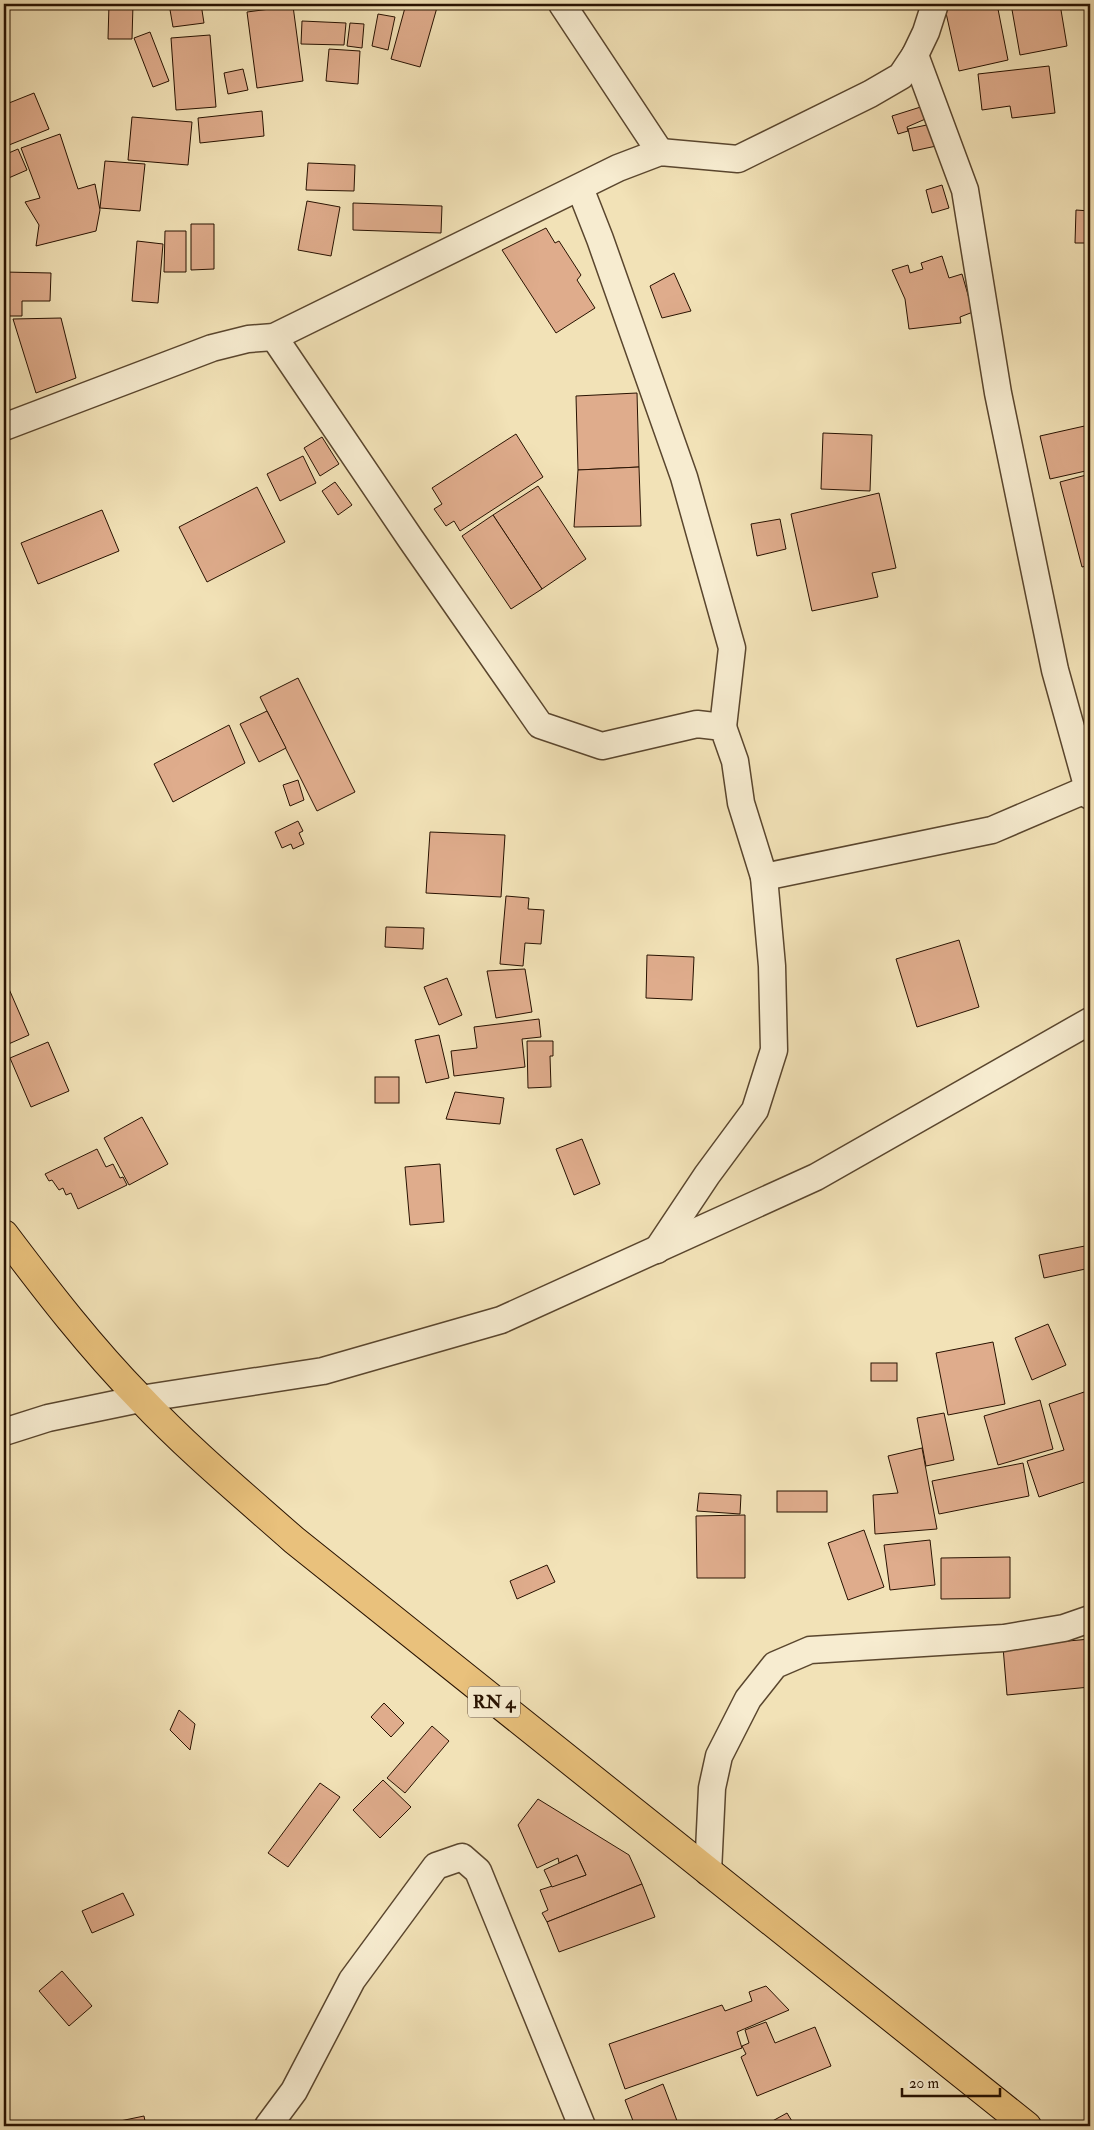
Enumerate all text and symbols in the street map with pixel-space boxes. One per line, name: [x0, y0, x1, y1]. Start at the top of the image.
road number: RN 4: [468, 1686, 520, 1718]
scale bar: [902, 2065, 999, 2097]
text: 20 m: [909, 2074, 939, 2093]

